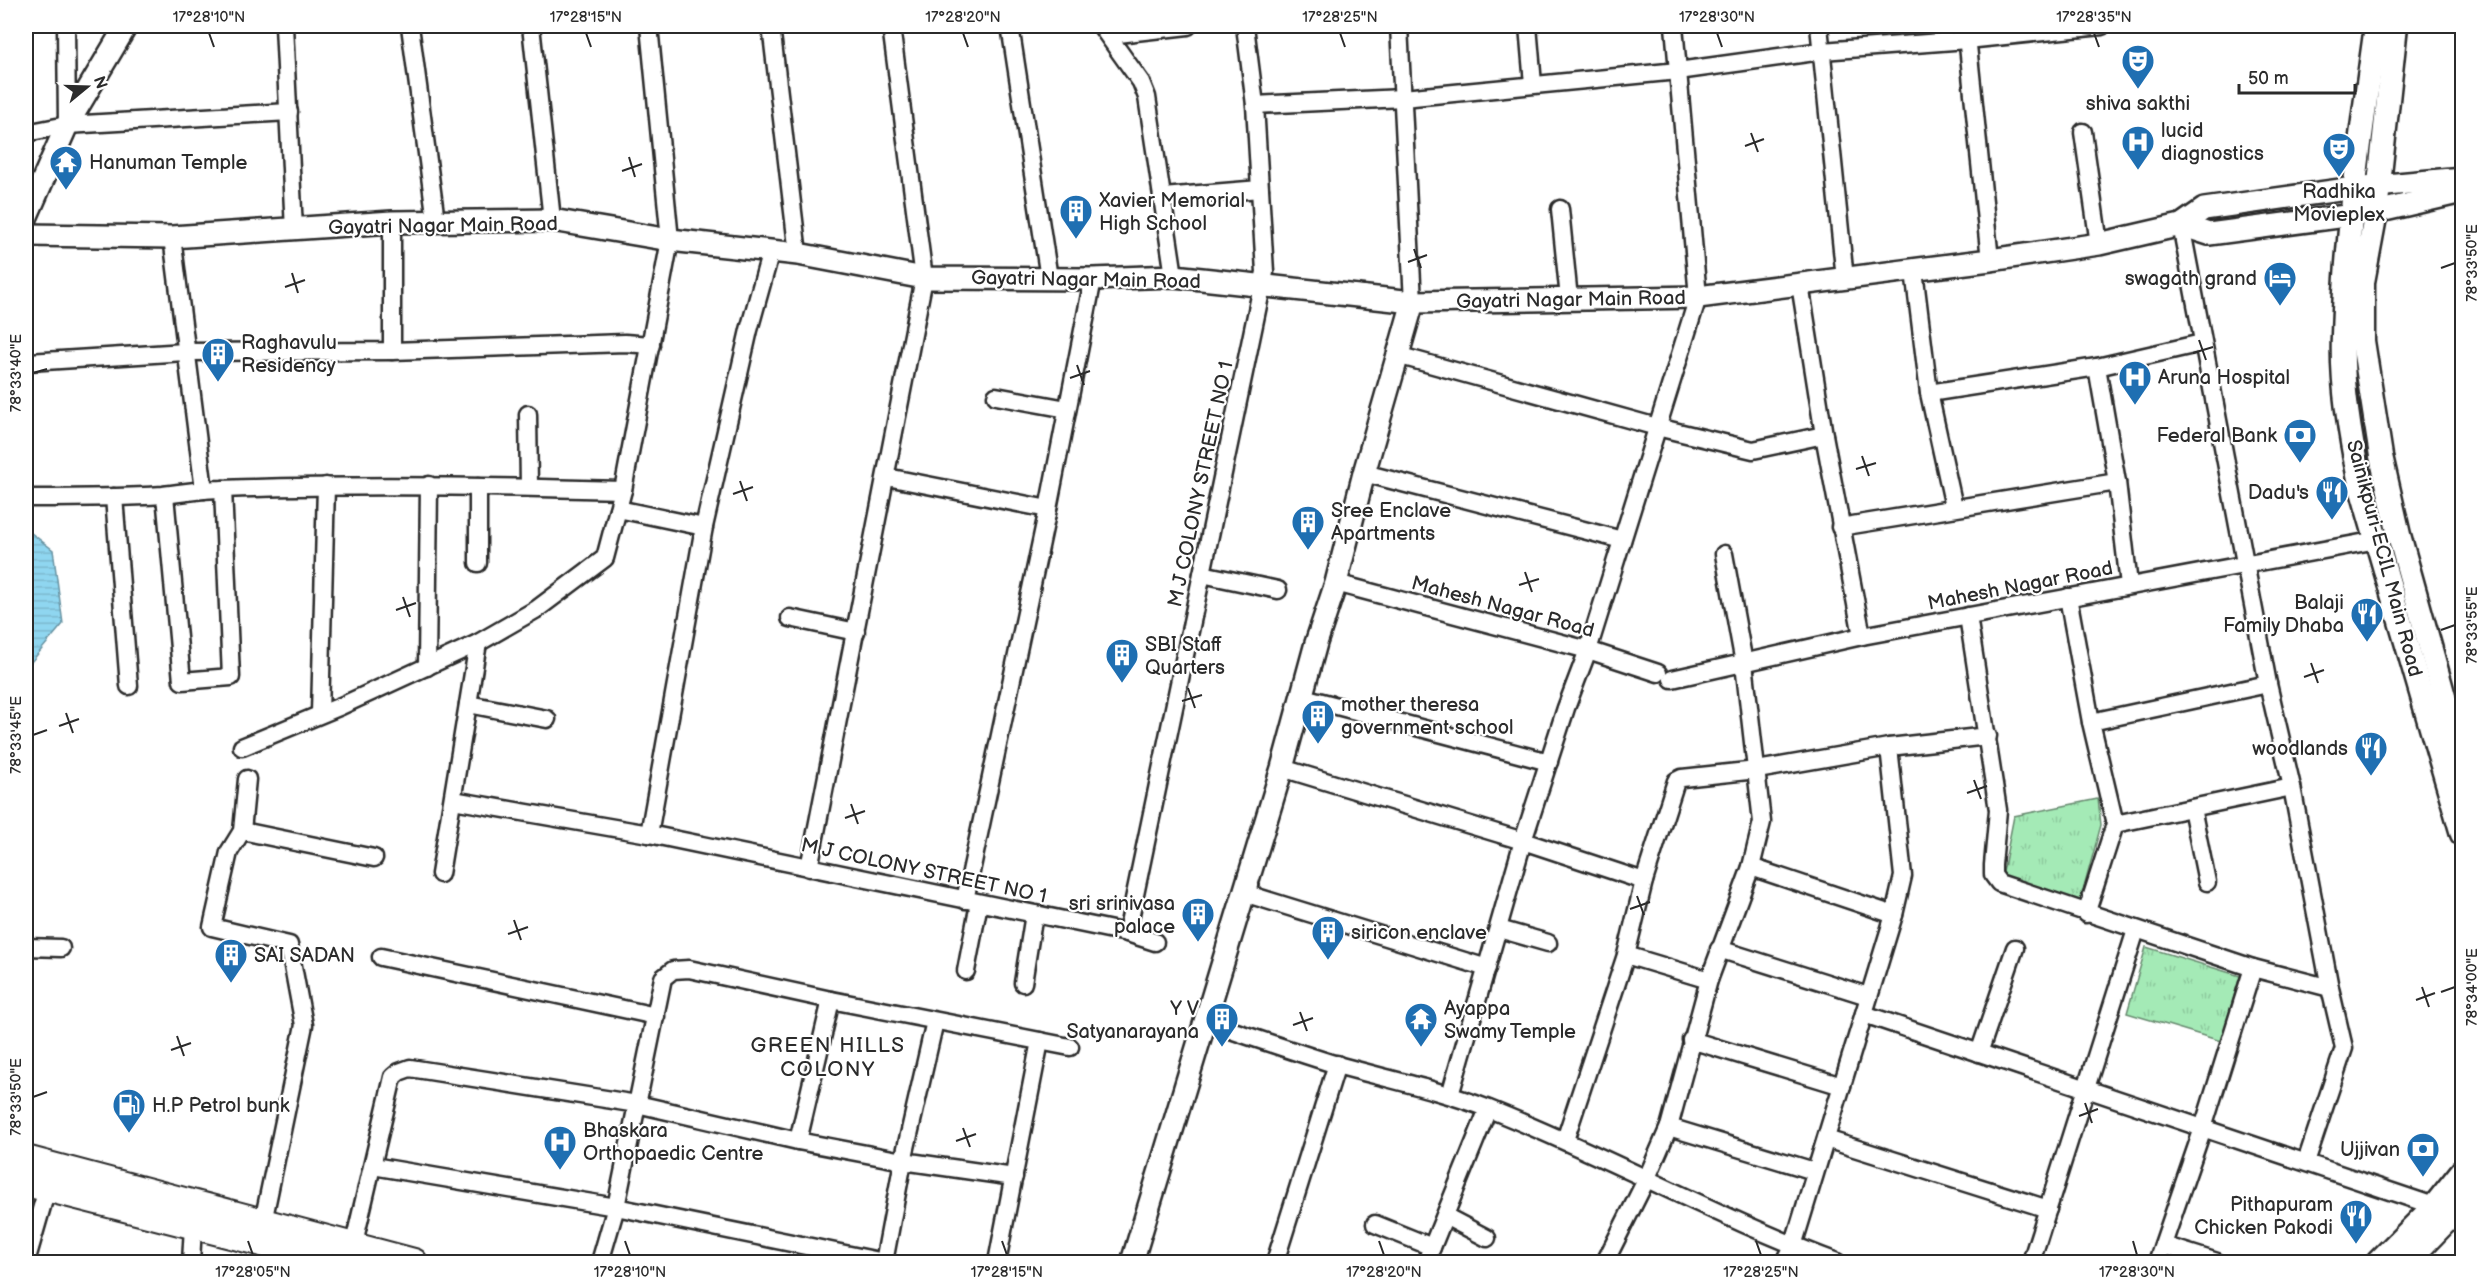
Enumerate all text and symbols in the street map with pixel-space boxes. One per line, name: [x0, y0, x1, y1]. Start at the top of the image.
text: 17°28'10"N: [173, 8, 245, 27]
text: 17°28'15"N: [550, 8, 622, 27]
text: 17°28'20"N: [925, 8, 1001, 27]
text: 17°28'25"N: [1302, 8, 1378, 27]
text: 17°28'30"N: [1679, 8, 1755, 27]
text: 17°28'35"N: [2056, 8, 2132, 27]
theatre icon: shiva sakthi: [2120, 43, 2156, 90]
north arrow: [57, 57, 117, 117]
scale bar: [2239, 57, 2354, 95]
text: 50 m: [2248, 68, 2289, 89]
text: N: [89, 74, 111, 91]
place label: shiva sakthi: [2086, 92, 2190, 116]
place label: lucid diagnostics: [2161, 119, 2264, 166]
hospital icon: lucid diagnostics: [2120, 124, 2156, 171]
theatre icon: Radhika Movieplex: [2321, 131, 2357, 178]
temple icon: Hanuman Temple: [48, 144, 84, 191]
place label: Hanuman Temple: [89, 151, 247, 175]
place label: Radhika Movieplex: [2293, 180, 2385, 227]
place label: Xavier Memorial High School: [1098, 189, 1245, 236]
building icon: Xavier Memorial High School: [1058, 193, 1094, 240]
street label: Gayatri Nagar Main Road: [328, 212, 558, 240]
text: 78°33'50"E: [2463, 224, 2482, 302]
hotel icon: swagath grand: [2262, 260, 2298, 307]
street label: Gayatri Nagar Main Road: [971, 266, 1201, 294]
place label: swagath grand: [2125, 267, 2257, 291]
street label: Gayatri Nagar Main Road: [1456, 286, 1686, 314]
place label: Raghavulu Residency: [241, 331, 337, 378]
text: 78°33'40"E: [7, 334, 26, 412]
building icon: Raghavulu Residency: [200, 336, 236, 383]
street label: M J COLONY STREET NO 1: [1163, 359, 1239, 609]
hospital icon: Aruna Hospital: [2117, 359, 2153, 406]
place label: Aruna Hospital: [2158, 366, 2290, 390]
bank icon: Federal Bank: [2282, 417, 2318, 464]
place label: Federal Bank: [2156, 424, 2277, 448]
street label: Sainikpuri-ECIL Main Road: [2341, 437, 2427, 679]
restaurant icon: Dadu's: [2314, 474, 2350, 521]
place label: Dadu's: [2248, 481, 2309, 505]
place label: Sree Enclave Apartments: [1331, 499, 1451, 546]
building icon: Sree Enclave Apartments: [1290, 504, 1326, 551]
street label: Mahesh Nagar Road: [1926, 556, 2115, 616]
street label: Mahesh Nagar Road: [1409, 571, 1597, 643]
text: 78°33'55"E: [2463, 586, 2482, 664]
place label: Balaji Family Dhaba: [2223, 591, 2344, 638]
restaurant icon: Balaji Family Dhaba: [2349, 596, 2385, 643]
place label: SBI Staff Quarters: [1145, 633, 1225, 680]
building icon: SBI Staff Quarters: [1104, 637, 1140, 684]
place label: mother theresa government school: [1341, 693, 1514, 740]
text: 78°33'45"E: [7, 696, 26, 774]
building icon: mother theresa government school: [1300, 698, 1336, 745]
restaurant icon: woodlands: [2353, 730, 2389, 777]
place label: woodlands: [2252, 737, 2348, 761]
street label: M J COLONY STREET NO 1: [799, 833, 1049, 909]
place label: sri srinivasa palace: [1069, 892, 1175, 939]
building icon: sri srinivasa palace: [1180, 896, 1216, 943]
building icon: siricon enclave: [1310, 914, 1346, 961]
place label: siricon enclave: [1351, 921, 1487, 945]
building icon: SAI SADAN: [213, 937, 249, 984]
place label: SAI SADAN: [254, 944, 355, 968]
text: 78°34'00"E: [2463, 948, 2482, 1026]
place label: Y V Satyanarayana: [1066, 997, 1200, 1044]
place label: Ayappa Swamy Temple: [1444, 997, 1576, 1044]
building icon: Y V Satyanarayana: [1204, 1001, 1240, 1048]
temple icon: Ayappa Swamy Temple: [1403, 1001, 1439, 1048]
district label: GREEN HILLS COLONY: [750, 1033, 906, 1082]
text: 78°33'50"E: [7, 1058, 26, 1136]
fuel station icon: H.P Petrol bunk: [111, 1087, 147, 1134]
place label: H.P Petrol bunk: [152, 1094, 290, 1118]
place label: Bhaskara Orthopaedic Centre: [583, 1119, 764, 1166]
hospital icon: Bhaskara Orthopaedic Centre: [542, 1124, 578, 1171]
bank icon: Ujjivan: [2405, 1131, 2441, 1178]
place label: Ujjivan: [2340, 1138, 2400, 1162]
place label: Pithapuram Chicken Pakodi: [2194, 1193, 2333, 1240]
restaurant icon: Pithapuram Chicken Pakodi: [2338, 1198, 2374, 1245]
text: 17°28'05"N: [215, 1263, 291, 1282]
text: 17°28'10"N: [594, 1263, 666, 1282]
text: 17°28'15"N: [971, 1263, 1043, 1282]
text: 17°28'20"N: [1346, 1263, 1422, 1282]
text: 17°28'25"N: [1723, 1263, 1799, 1282]
text: 17°28'30"N: [2099, 1263, 2175, 1282]

